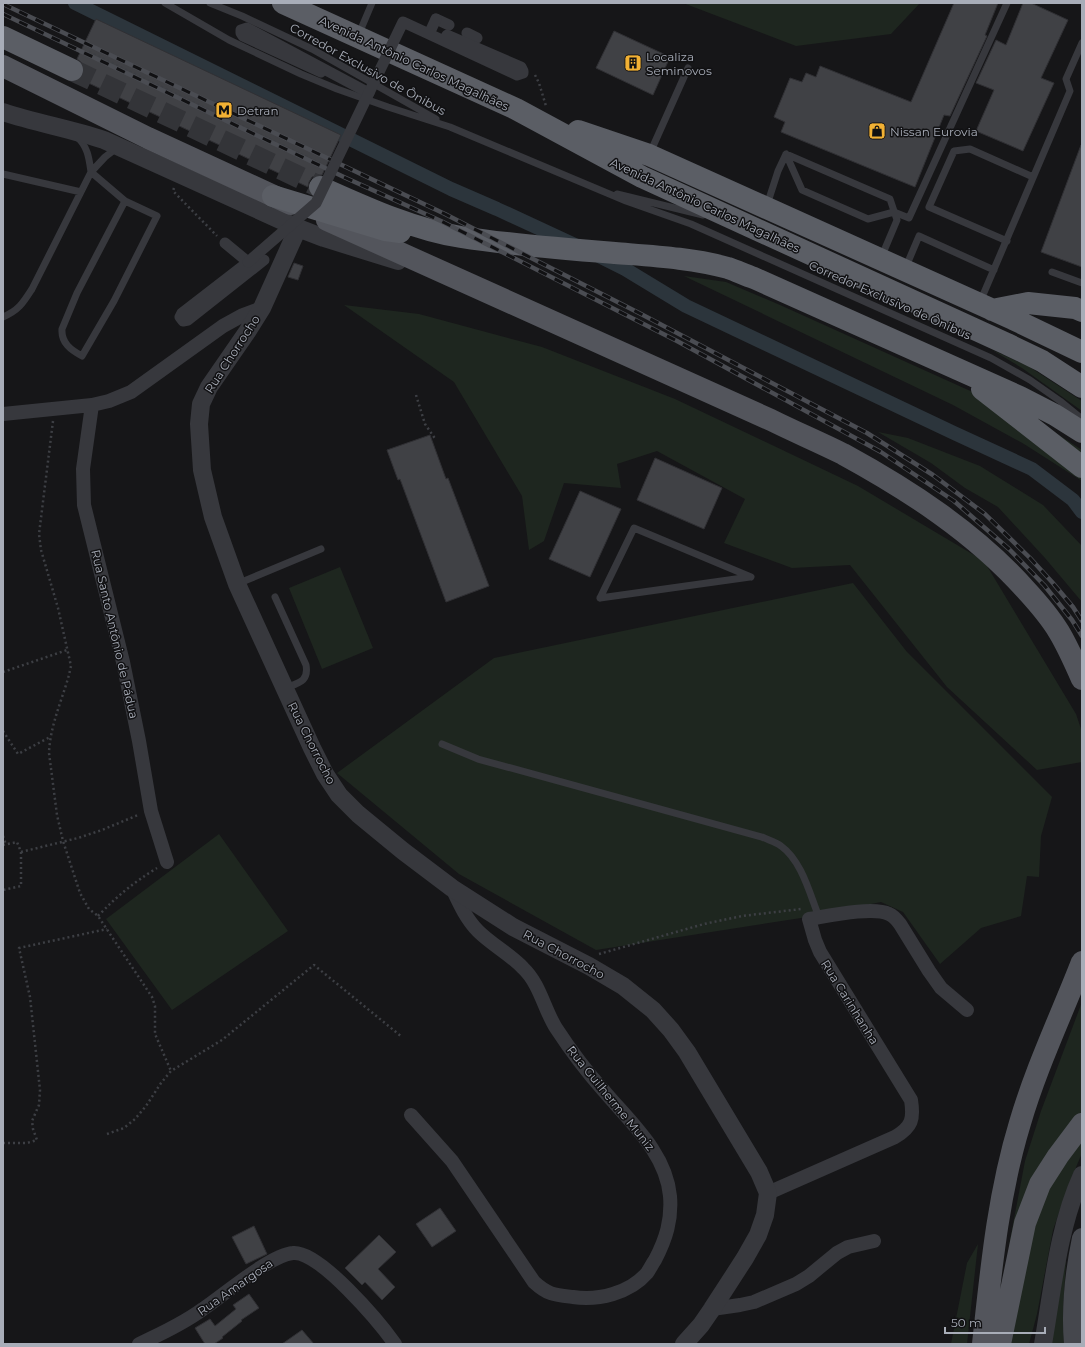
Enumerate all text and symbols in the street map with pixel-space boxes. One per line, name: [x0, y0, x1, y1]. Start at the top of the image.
street label: Avenida Antônio Carlos Magalhães: [317, 12, 511, 114]
street label: Corredor Exclusivo de Ônibus: [287, 20, 449, 118]
place label: Localiza Seminovos: [646, 49, 712, 78]
building icon: Localiza Seminovos: [623, 53, 643, 73]
metro station icon: Detran: [214, 100, 234, 120]
place label: Detran: [237, 103, 279, 118]
shop icon: Nissan Eurovia: [867, 121, 887, 141]
place label: Nissan Eurovia: [890, 124, 978, 139]
street label: Avenida Antônio Carlos Magalhães: [608, 154, 802, 256]
street label: Corredor Exclusivo de Ônibus: [807, 257, 974, 343]
street label: Rua Chorrocho: [201, 312, 263, 396]
street label: Rua Santo Antônio de Pádua: [88, 548, 142, 720]
street label: Rua Chorrocho: [285, 699, 339, 787]
street label: Rua Chorrocho: [521, 926, 607, 982]
street label: Rua Carinhanha: [818, 957, 882, 1047]
street label: Rua Guilherme Muniz: [564, 1042, 658, 1154]
street label: Rua Amargosa: [194, 1255, 276, 1319]
scale bar: [945, 1309, 1045, 1335]
text: 50 m: [951, 1315, 982, 1330]

